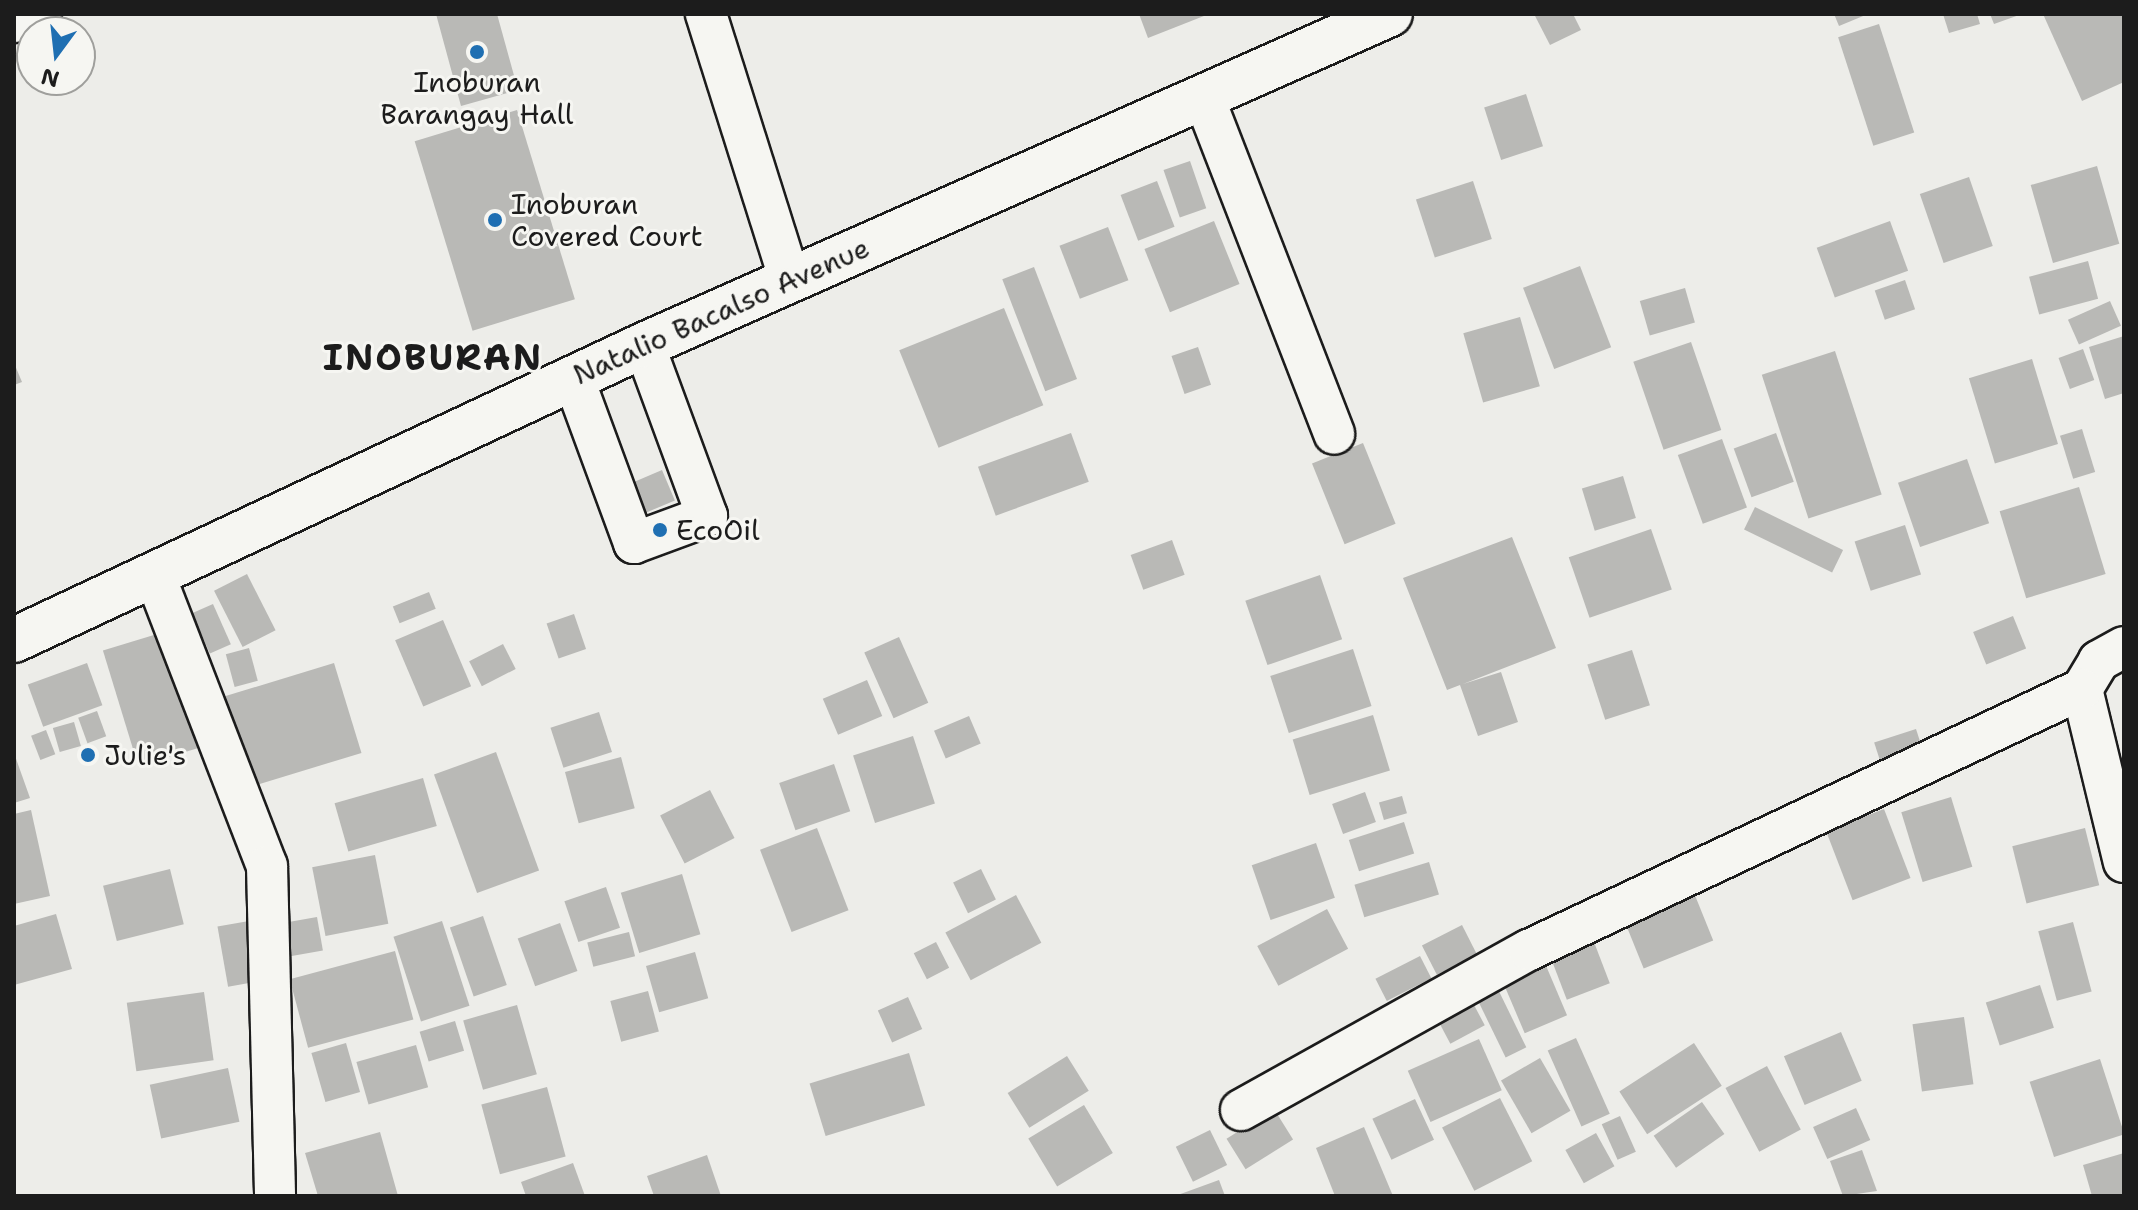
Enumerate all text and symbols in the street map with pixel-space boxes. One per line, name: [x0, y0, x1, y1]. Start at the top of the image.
north arrow: [16, 16, 96, 96]
marker: Inoburan Barangay Hall: [468, 43, 486, 61]
text: N: [38, 61, 62, 94]
place label: Inoburan Barangay Hall: [381, 65, 573, 131]
place label: Inoburan Covered Court: [511, 187, 703, 253]
marker: Inoburan Covered Court: [486, 211, 504, 229]
street label: Natalio Bacalso Avenue: [568, 230, 874, 392]
district label: INOBURAN: [323, 336, 543, 380]
place label: EcoOil: [676, 513, 760, 547]
marker: EcoOil: [651, 521, 669, 539]
place label: Julie's: [104, 738, 186, 772]
marker: Julie's: [79, 746, 97, 764]

